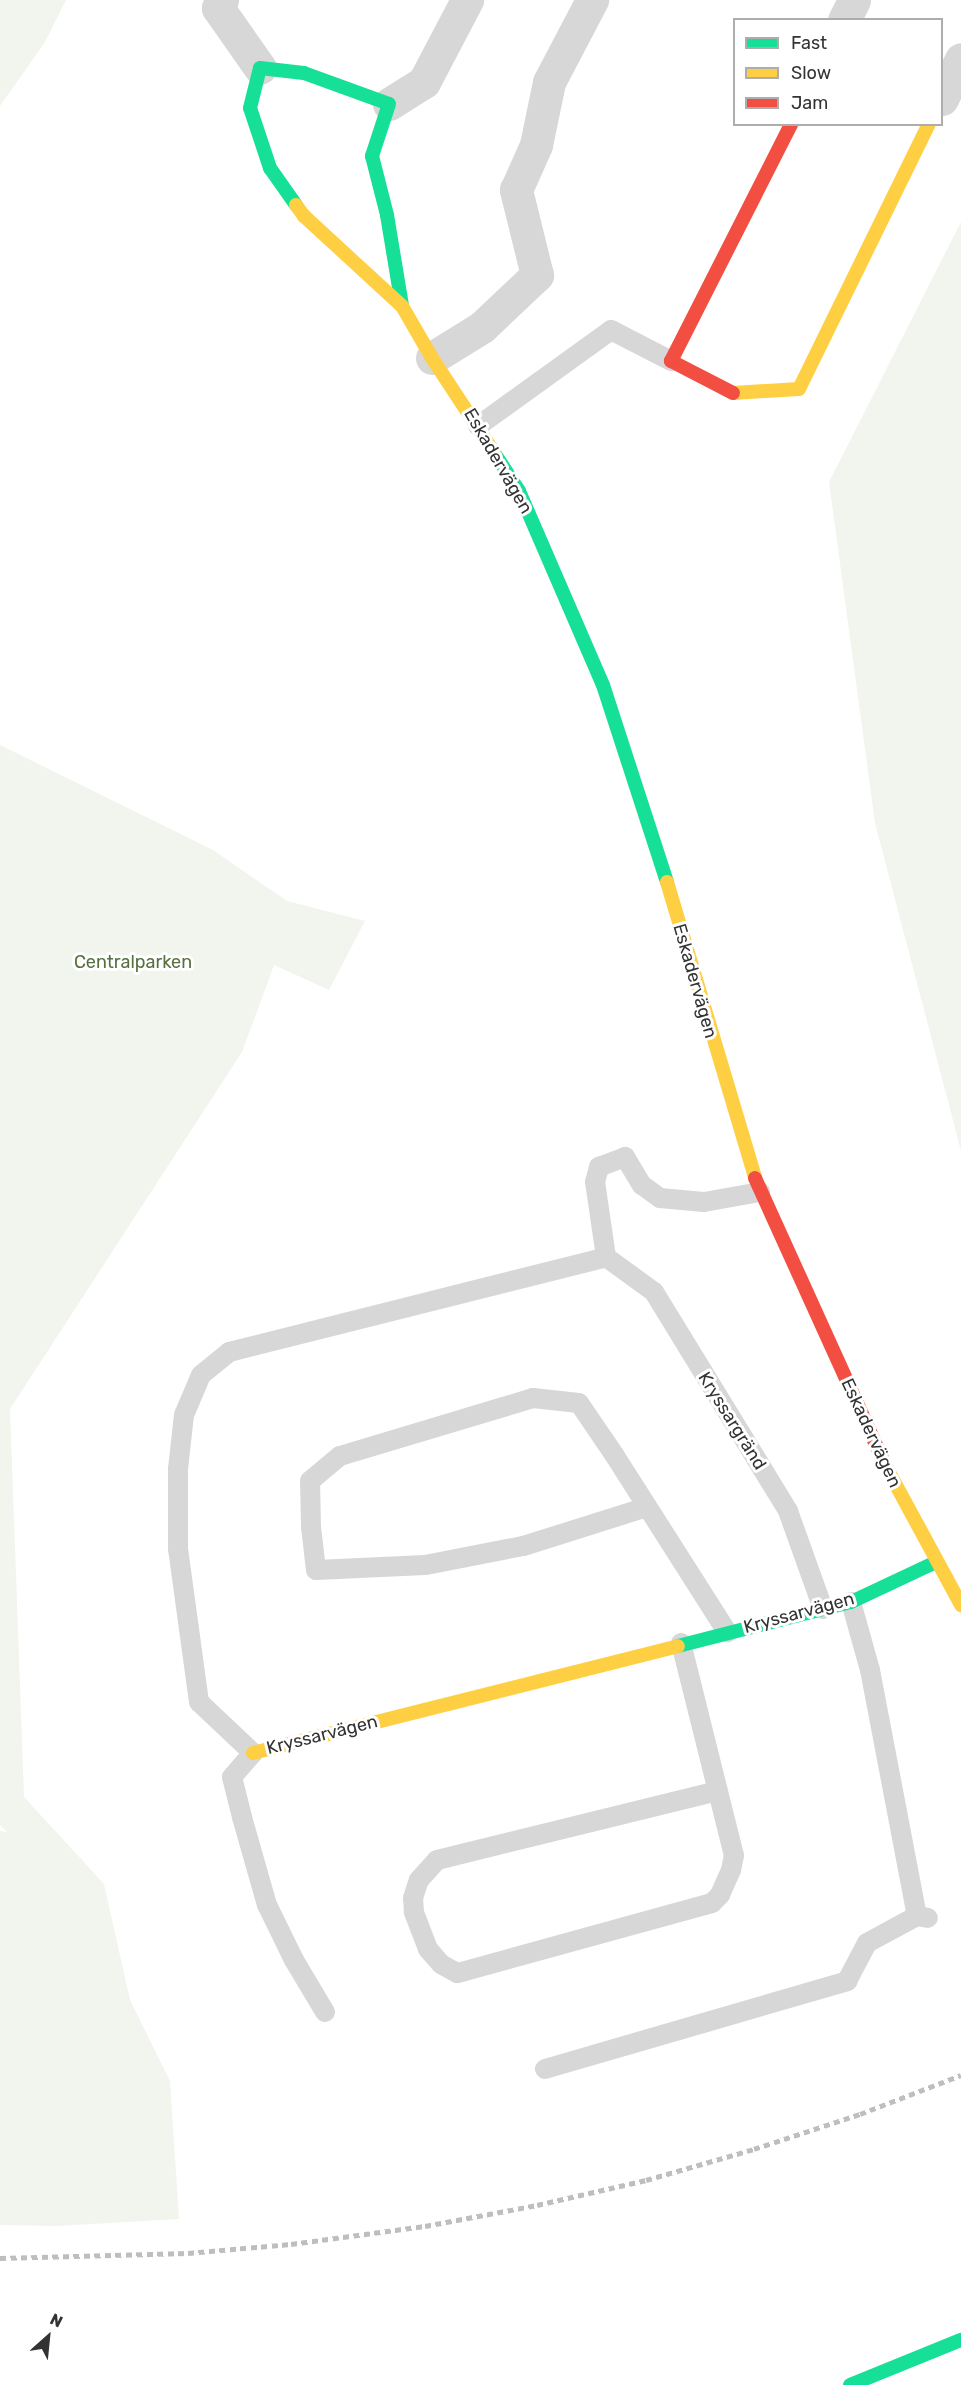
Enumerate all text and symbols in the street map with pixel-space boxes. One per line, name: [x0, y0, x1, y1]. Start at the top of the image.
legend: [733, 18, 943, 126]
text: Fast: [791, 32, 827, 54]
text: Slow: [791, 62, 831, 84]
text: Jam: [791, 92, 828, 114]
street label: Eskadervägen: [459, 404, 537, 518]
street label: Eskadervägen: [668, 921, 722, 1041]
park label: Centralparken: [74, 951, 192, 973]
street label: Kryssargränd: [693, 1368, 771, 1474]
street label: Eskadervägen: [836, 1375, 906, 1491]
street label: Kryssarvägen: [741, 1588, 857, 1638]
street label: Kryssarvägen: [264, 1711, 380, 1759]
north arrow: [18, 2307, 78, 2367]
text: N: [47, 2309, 66, 2332]

